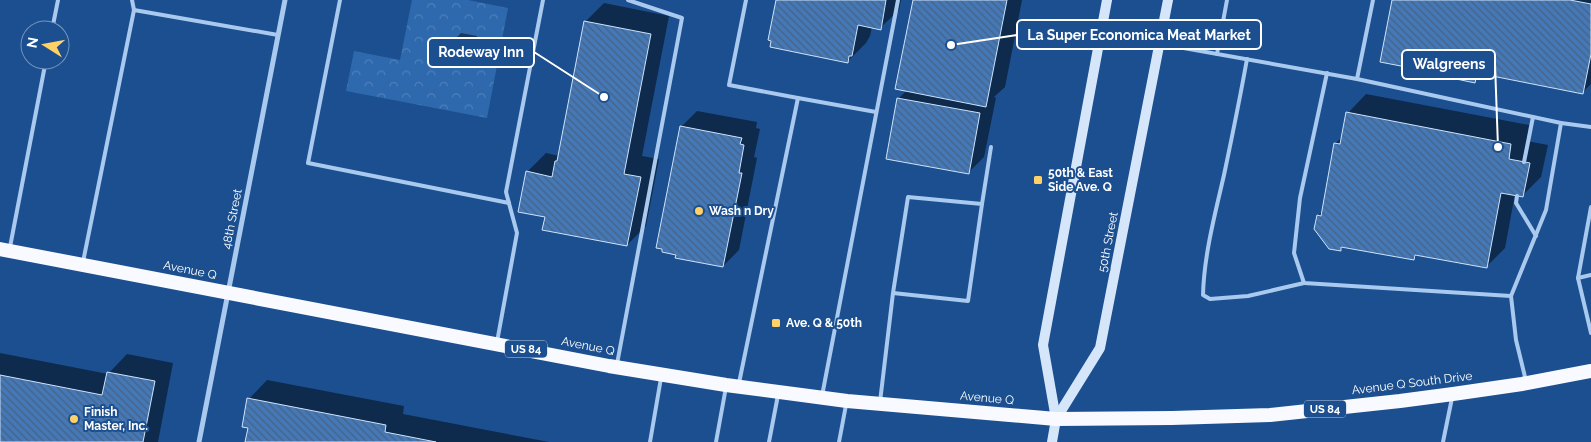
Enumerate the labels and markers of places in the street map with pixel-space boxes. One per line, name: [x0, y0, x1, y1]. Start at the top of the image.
callout: La Super Economica Meat Market: [1017, 20, 1261, 49]
callout: Rodeway Inn: [428, 38, 534, 67]
callout: Walgreens: [1402, 50, 1495, 79]
place label: 50th & East Side Ave. Q: [1048, 166, 1113, 194]
marker: 50th & East Side Ave. Q: [1032, 174, 1044, 186]
place label: Wash n Dry: [709, 204, 774, 218]
marker: Wash n Dry: [693, 205, 705, 217]
place label: Ave. Q & 50th: [786, 316, 862, 330]
marker: Ave. Q & 50th: [770, 317, 782, 329]
place label: Finish Master, Inc.: [84, 405, 148, 433]
marker: Finish Master, Inc.: [68, 413, 80, 425]

